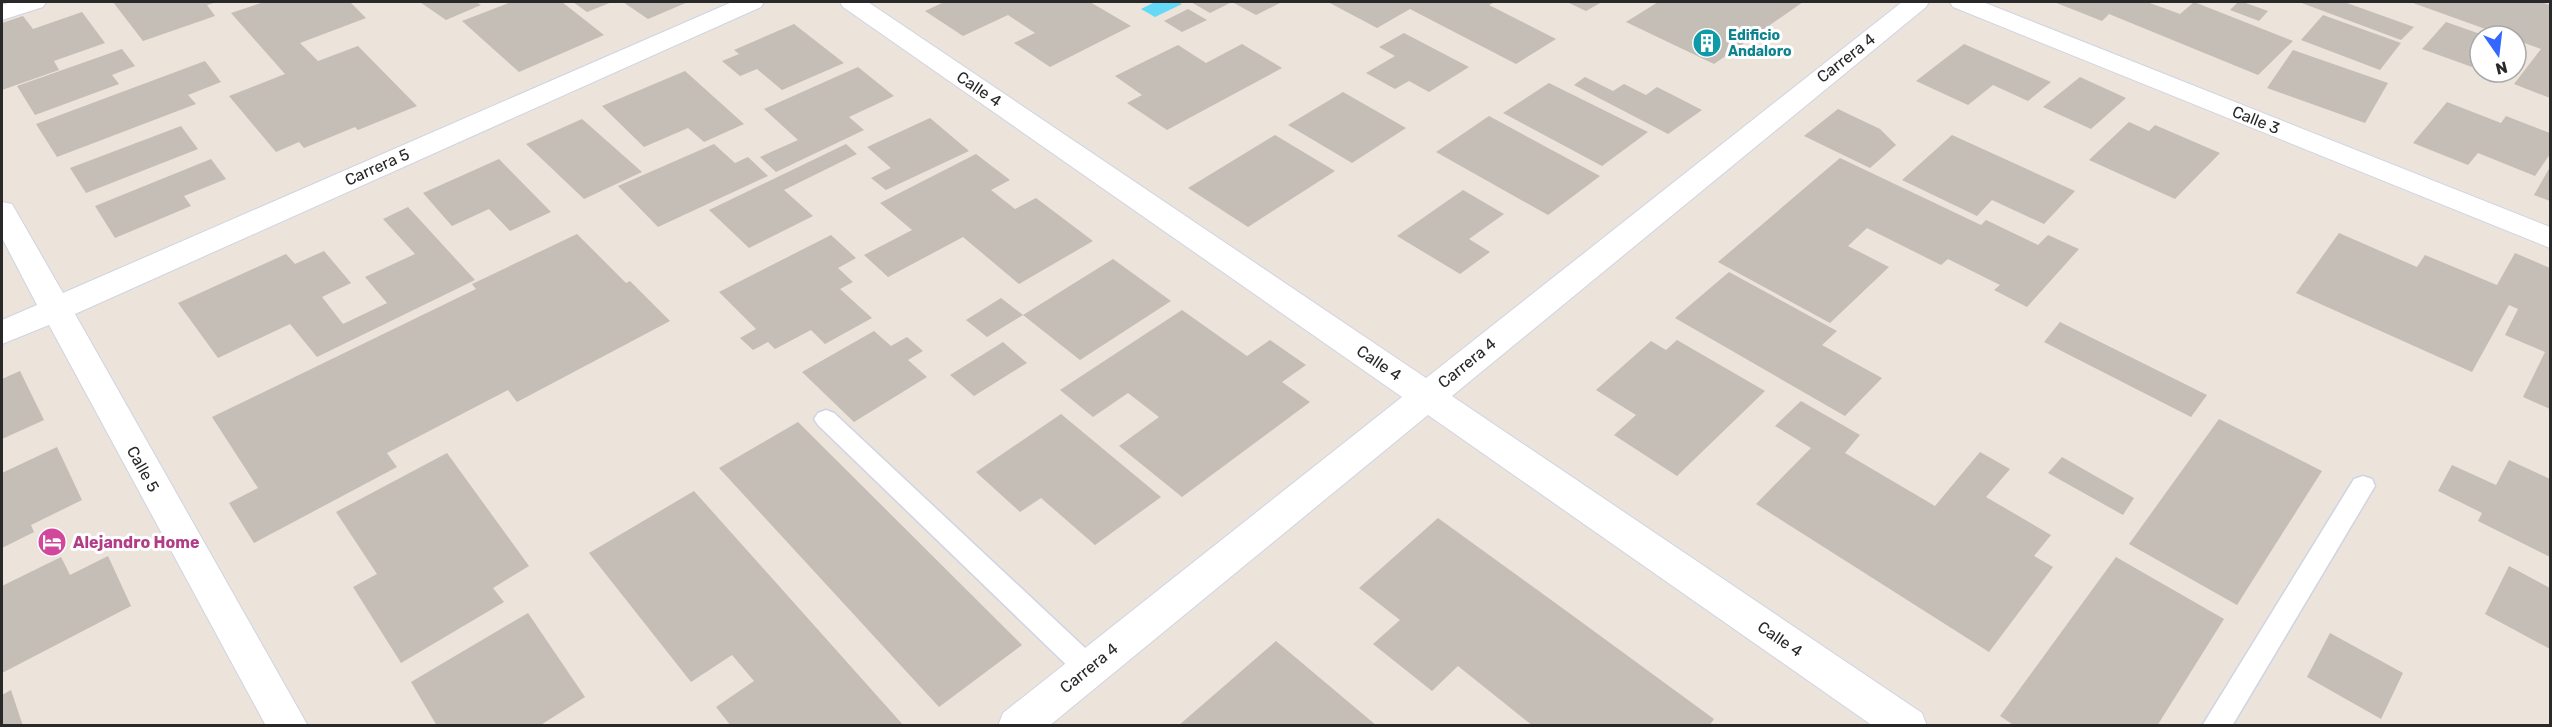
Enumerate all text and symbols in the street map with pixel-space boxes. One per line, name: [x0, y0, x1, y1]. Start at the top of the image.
north arrow: [2468, 24, 2528, 84]
building icon: Edificio Andaloro: [1691, 27, 1723, 59]
place label: Edificio Andaloro: [1728, 27, 1792, 60]
street label: Carrera 4: [1813, 29, 1879, 87]
text: N: [2494, 57, 2509, 79]
street label: Calle 4: [953, 67, 1005, 111]
street label: Calle 3: [2229, 102, 2283, 138]
street label: Carrera 5: [342, 144, 412, 190]
street label: Carrera 4: [1434, 334, 1500, 392]
street label: Calle 4: [1353, 341, 1405, 385]
street label: Calle 5: [123, 443, 163, 495]
hotel icon: Alejandro Home: [36, 526, 68, 558]
place label: Alejandro Home: [73, 533, 199, 552]
street label: Calle 4: [1754, 617, 1806, 661]
street label: Carrera 4: [1056, 639, 1122, 697]

